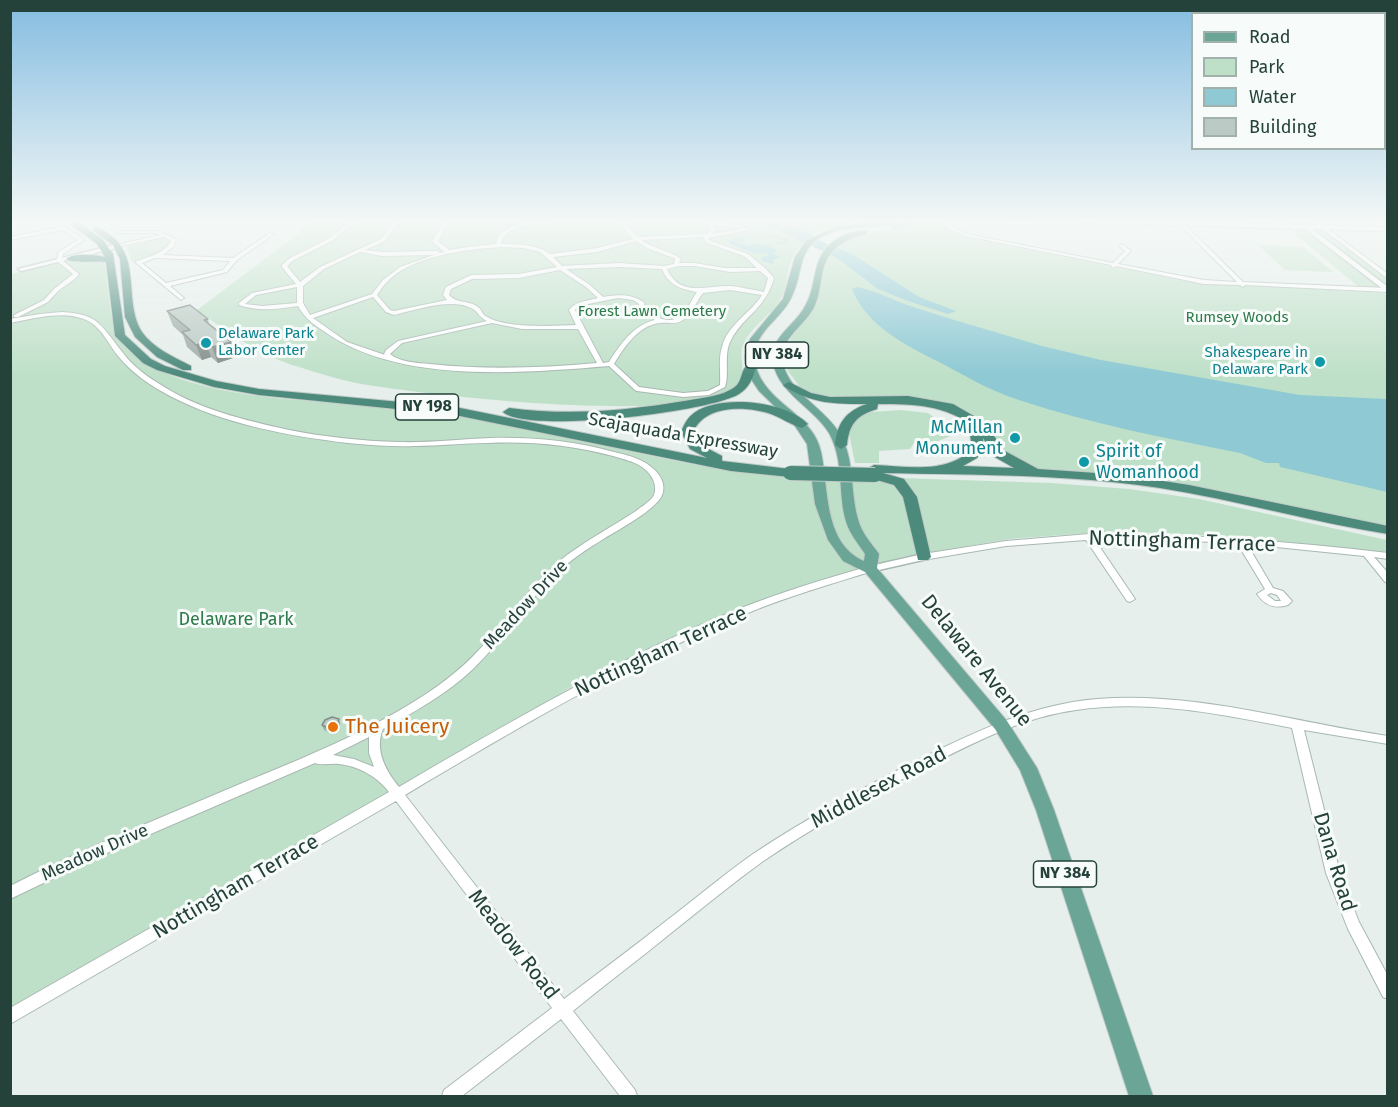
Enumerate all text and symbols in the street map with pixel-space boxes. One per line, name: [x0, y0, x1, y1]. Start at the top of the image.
legend: [1191, 12, 1386, 150]
text: Road: [1249, 26, 1291, 48]
text: Park: [1249, 56, 1284, 78]
text: Water: [1249, 86, 1296, 108]
text: Building: [1249, 116, 1316, 138]
park label: Forest Lawn Cemetery: [578, 303, 726, 321]
park label: Rumsey Woods: [1186, 309, 1288, 327]
place label: Delaware Park Labor Center: [218, 325, 314, 360]
marker: Delaware Park Labor Center: [199, 336, 213, 350]
road number: NY 384: [746, 342, 808, 368]
place label: Shakespeare in Delaware Park: [1205, 344, 1308, 379]
marker: Shakespeare in Delaware Park: [1313, 355, 1327, 369]
road number: NY 198: [396, 394, 458, 420]
street label: Scajaquada Expressway: [587, 409, 779, 463]
place label: McMillan Monument: [915, 417, 1003, 460]
marker: McMillan Monument: [1008, 431, 1022, 445]
place label: Spirit of Womanhood: [1096, 441, 1199, 484]
marker: Spirit of Womanhood: [1077, 455, 1091, 469]
street label: Nottingham Terrace: [1088, 526, 1276, 558]
street label: Meadow Drive: [479, 556, 573, 654]
street label: Delaware Avenue: [915, 590, 1037, 732]
street label: Nottingham Terrace: [571, 601, 751, 703]
park label: Delaware Park: [178, 609, 294, 631]
place label: The Juicery: [345, 714, 449, 740]
marker: The Juicery: [326, 720, 340, 734]
street label: Middlesex Road: [807, 742, 951, 834]
street label: Dana Road: [1307, 809, 1361, 915]
street label: Meadow Drive: [38, 820, 152, 886]
street label: Nottingham Terrace: [149, 829, 323, 945]
road number: NY 384: [1034, 861, 1096, 887]
street label: Meadow Road: [462, 885, 564, 1005]

